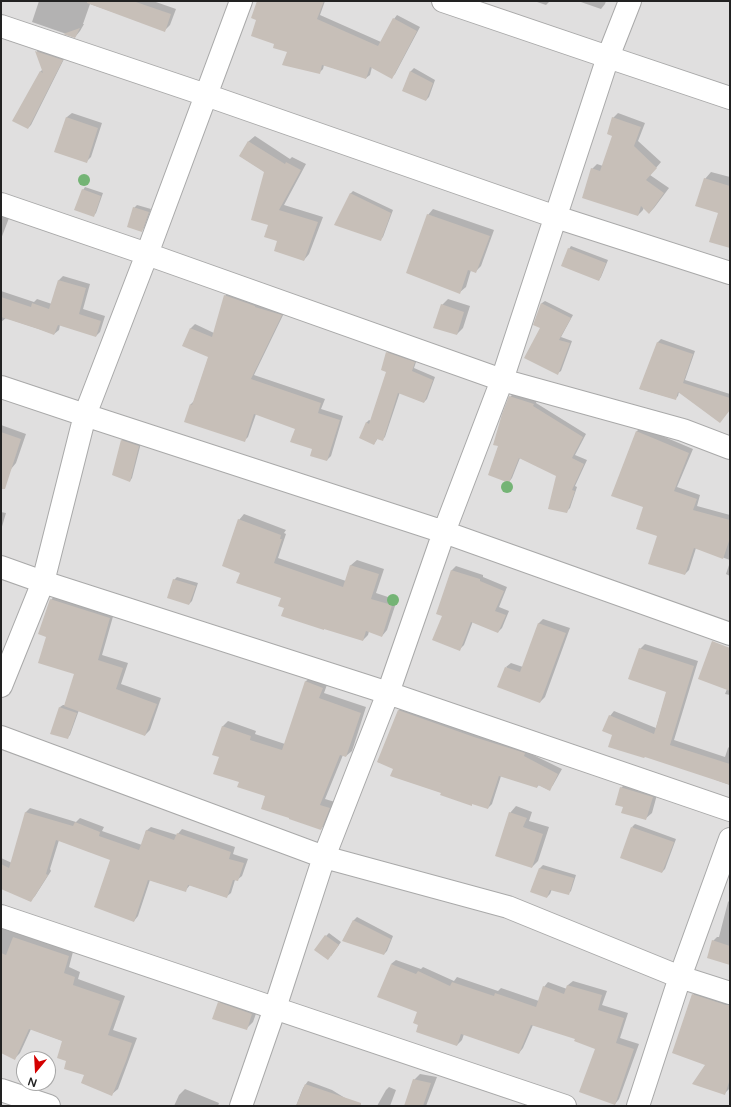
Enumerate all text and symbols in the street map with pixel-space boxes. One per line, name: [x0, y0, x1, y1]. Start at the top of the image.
north arrow: [16, 1051, 56, 1091]
text: N: [26, 1074, 39, 1089]

